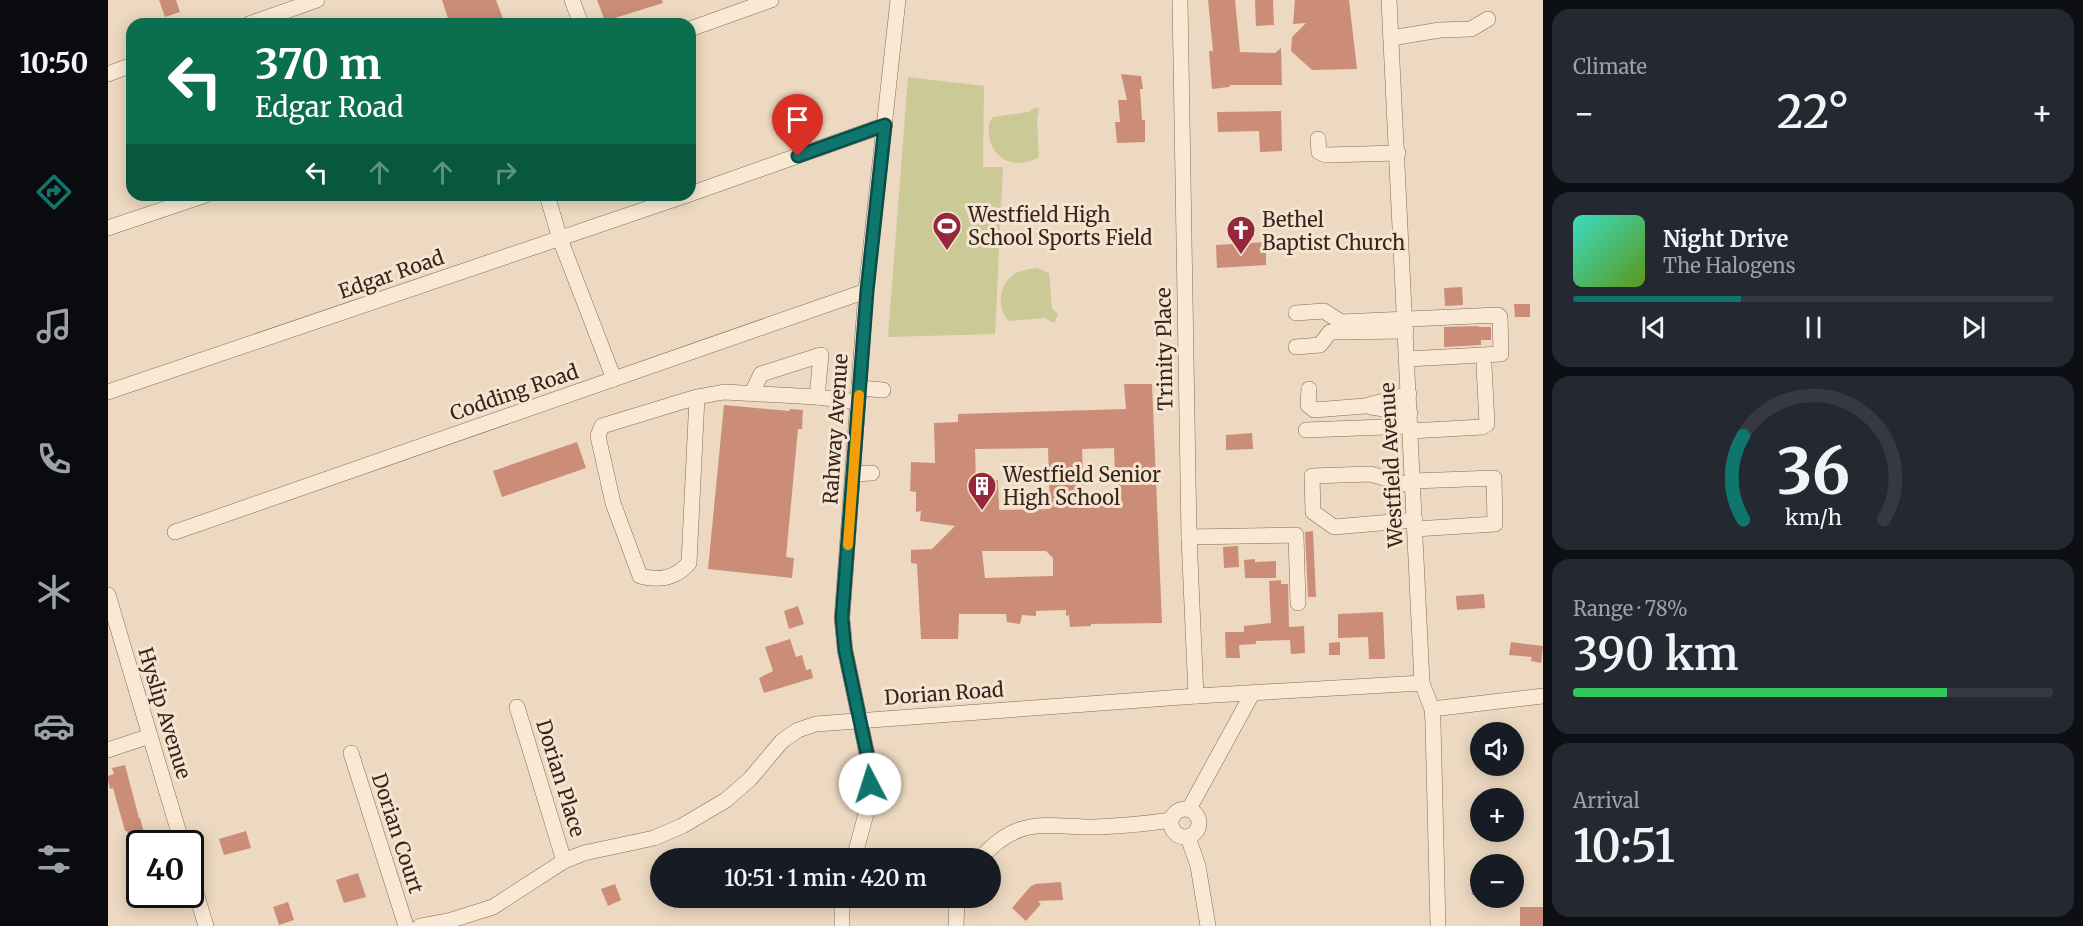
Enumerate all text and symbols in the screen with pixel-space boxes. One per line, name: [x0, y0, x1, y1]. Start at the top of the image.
text: 370 m: [255, 38, 381, 90]
icon: left: [156, 42, 234, 120]
text: 10:50: [20, 46, 88, 80]
text: Climate: [1573, 54, 1647, 79]
text: 22°: [1777, 84, 1849, 140]
text: Edgar Road: [255, 90, 404, 124]
text: −: [1573, 93, 1595, 134]
text: +: [2031, 93, 2053, 134]
pin: [772, 94, 823, 156]
icon: arrive: [781, 103, 814, 136]
icon: left: [300, 156, 333, 189]
icon: ahead: [363, 156, 396, 189]
icon: ahead: [426, 156, 459, 189]
icon: right: [489, 156, 522, 189]
icon: directions: [33, 171, 75, 213]
place label: Westfield High School Sports Field: [967, 202, 1152, 250]
place label: Bethel Baptist Church: [1262, 207, 1405, 255]
sports icon: Westfield High School Sports Field: [931, 210, 963, 252]
church icon: Bethel Baptist Church: [1225, 214, 1257, 256]
text: Night Drive: [1663, 225, 1788, 253]
street label: Edgar Road: [335, 244, 447, 304]
text: The Halogens: [1663, 253, 1795, 278]
street label: Trinity Place: [1150, 287, 1178, 411]
icon: music: [33, 305, 75, 347]
icon: previous: [1637, 311, 1670, 344]
icon: pause: [1797, 311, 1830, 344]
icon: next: [1957, 311, 1990, 344]
street label: Rahway Avenue: [817, 353, 853, 505]
street label: Codding Road: [447, 358, 581, 426]
street label: Westfield Avenue: [1374, 382, 1408, 549]
text: 36: [1776, 433, 1850, 511]
icon: phone: [33, 438, 75, 480]
place label: Westfield Senior High School: [1002, 462, 1161, 510]
building icon: Westfield Senior High School: [966, 470, 998, 512]
text: km/h: [1785, 504, 1841, 531]
icon: climate: [33, 571, 75, 613]
text: Range · 78%: [1573, 596, 1688, 621]
text: 390 km: [1573, 626, 1739, 682]
street label: Hyslip Avenue: [133, 644, 197, 782]
street label: Dorian Road: [883, 676, 1005, 710]
icon: car: [33, 705, 75, 747]
street label: Dorian Place: [531, 716, 591, 840]
map controls: [1470, 722, 1524, 908]
button: sound: [1470, 722, 1524, 776]
position arrow: [838, 752, 902, 816]
street label: Dorian Court: [367, 770, 429, 896]
button: +: [1470, 788, 1524, 842]
text: Arrival: [1573, 788, 1640, 813]
text: 10:51: [1573, 818, 1675, 874]
speed limit sign: 40: [126, 830, 204, 908]
icon: filters: [33, 838, 75, 880]
button: −: [1470, 854, 1524, 908]
text: 10:51 · 1 min · 420 m: [724, 864, 927, 892]

